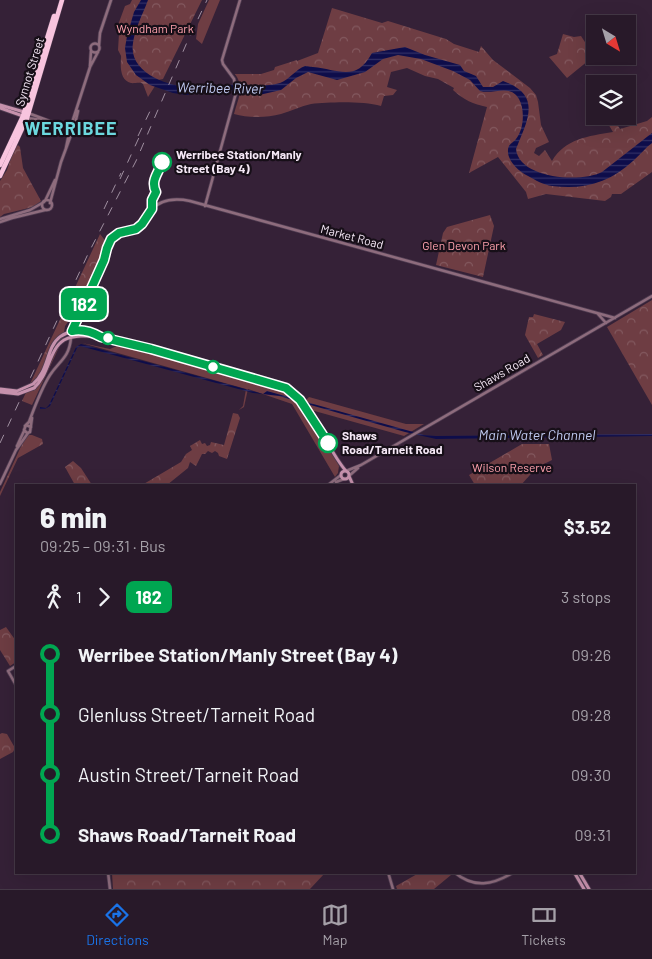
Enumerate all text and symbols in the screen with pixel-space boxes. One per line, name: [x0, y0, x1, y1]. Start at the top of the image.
north arrow: [586, 15, 636, 65]
map controls: [586, 15, 636, 125]
park label: Wyndham Park: [116, 21, 194, 35]
street label: Synnot Street: [12, 36, 46, 108]
button: layers: [586, 75, 636, 125]
water label: Werribee River: [177, 78, 264, 97]
district label: WERRIBEE: [24, 117, 118, 139]
place label: Werribee Station/Manly Street (Bay 4): [176, 147, 302, 175]
marker: Werribee Station/Manly Street (Bay 4): [152, 152, 172, 172]
street label: Market Road: [319, 221, 385, 251]
park label: Glen Devon Park: [422, 238, 506, 252]
line badge: 182: [55, 288, 113, 320]
text: 182: [71, 293, 97, 315]
unlabelled marker: [101, 331, 115, 345]
street label: Shaws Road: [471, 350, 532, 394]
unlabelled marker: [206, 360, 220, 374]
water label: Main Water Channel: [479, 426, 595, 443]
place label: Shaws Road/Tarneit Road: [342, 428, 443, 456]
marker: Shaws Road/Tarneit Road: [318, 433, 338, 453]
park label: Wilson Reserve: [472, 460, 552, 474]
text: 6 min: [40, 500, 107, 534]
text: $3.52: [564, 515, 611, 538]
text: 09:25 – 09:31 · Bus: [40, 536, 166, 555]
icon: walk: [40, 583, 68, 611]
icon: forward: [90, 583, 118, 611]
text: 182: [136, 586, 162, 608]
text: 1: [76, 587, 82, 606]
text: 3 stops: [561, 587, 611, 606]
text: Werribee Station/Manly Street (Bay 4): [78, 643, 397, 666]
text: 09:26: [571, 645, 611, 664]
text: Glenluss Street/Tarneit Road: [78, 703, 315, 726]
text: 09:28: [571, 705, 611, 724]
text: Austin Street/Tarneit Road: [78, 763, 299, 786]
text: 09:30: [571, 765, 611, 784]
text: Shaws Road/Tarneit Road: [78, 823, 296, 846]
text: 09:31: [574, 825, 611, 844]
tab: Directions: [86, 901, 149, 948]
tab: Map: [321, 901, 349, 948]
tab: Tickets: [521, 901, 566, 948]

